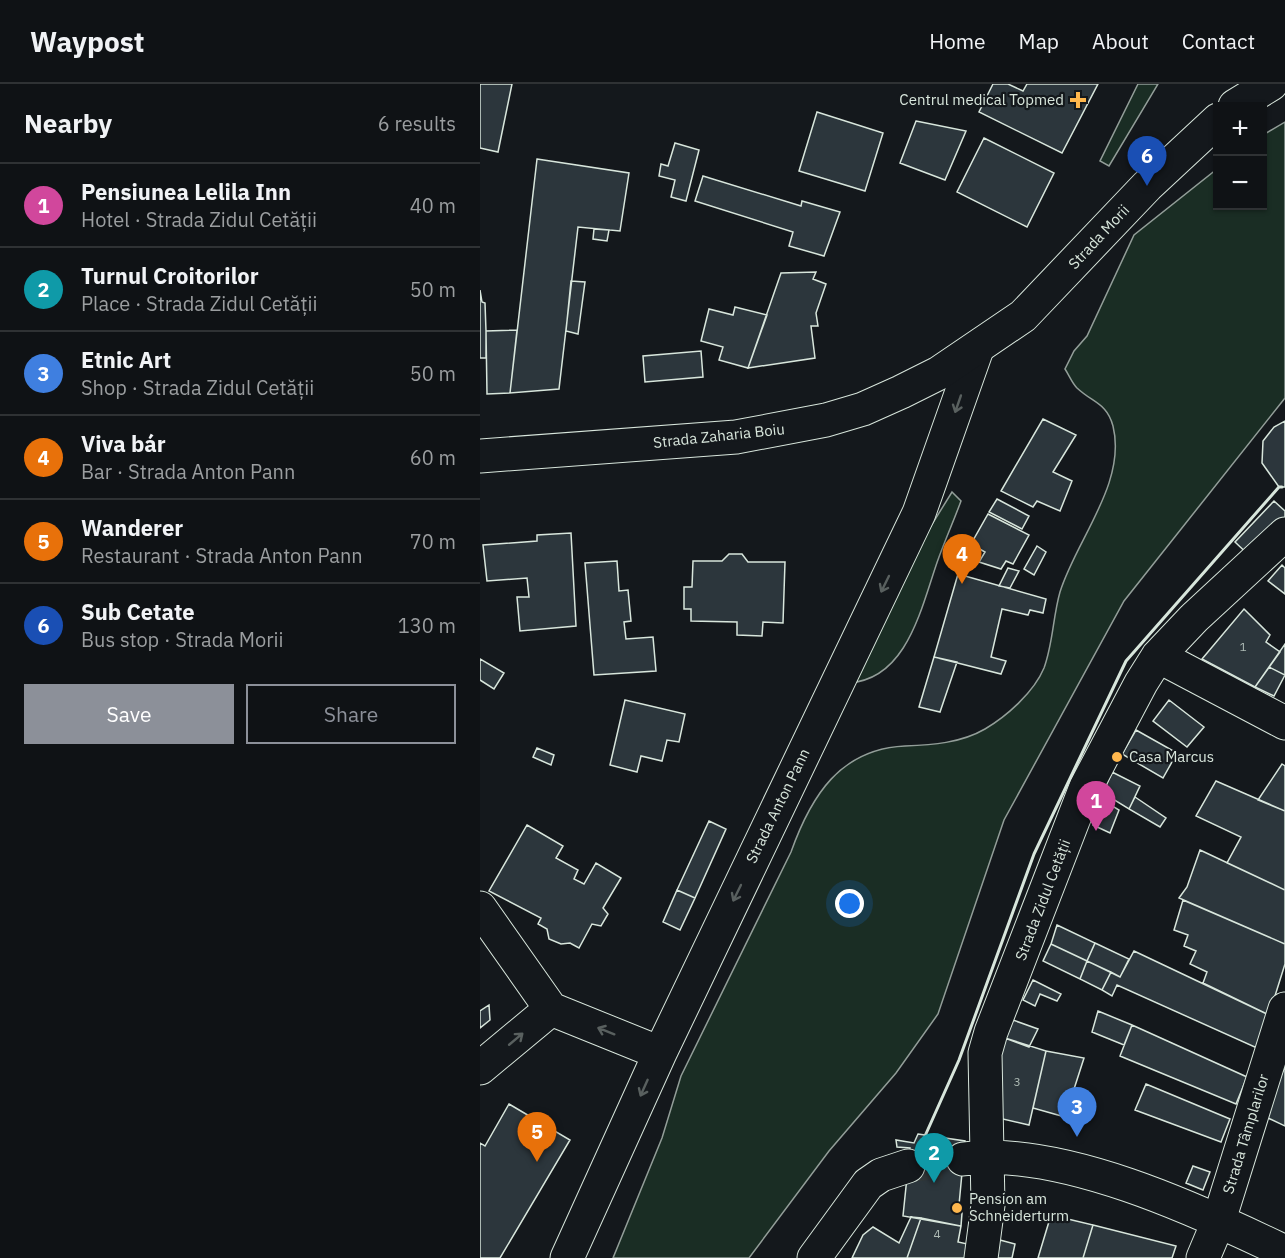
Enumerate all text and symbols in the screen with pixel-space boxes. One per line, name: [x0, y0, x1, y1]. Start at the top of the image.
text: Waypost: [30, 23, 144, 60]
text: Home: [929, 27, 986, 55]
text: Map: [1019, 27, 1059, 55]
text: About: [1092, 27, 1149, 55]
text: Contact: [1182, 27, 1255, 55]
place label: Centrul medical Topmed: [899, 90, 1064, 109]
marker: Centrul medical Topmed: [1069, 91, 1087, 109]
map controls: [1213, 102, 1267, 210]
button: +: [1213, 102, 1267, 156]
text: Nearby: [24, 106, 112, 140]
text: 6 results: [378, 110, 456, 137]
pin: 6: [1128, 136, 1166, 186]
button: −: [1213, 156, 1267, 210]
text: Pensiunea Lelila Inn: [81, 177, 291, 206]
text: 1: [38, 192, 50, 219]
text: 40 m: [410, 192, 456, 219]
street label: Strada Morii: [1064, 200, 1133, 273]
text: Hotel · Strada Zidul Cetății: [81, 206, 317, 233]
text: Turnul Croitorilor: [81, 261, 259, 290]
text: 2: [38, 276, 50, 303]
text: 50 m: [410, 276, 456, 303]
text: Place · Strada Zidul Cetății: [81, 290, 318, 317]
text: Etnic Art: [81, 345, 171, 374]
text: 3: [38, 360, 50, 387]
text: 50 m: [410, 360, 456, 387]
text: Shop · Strada Zidul Cetății: [81, 374, 314, 401]
one-way arrow: [952, 394, 963, 413]
street label: Strada Zaharia Boiu: [652, 419, 786, 452]
text: Viva bár: [81, 429, 166, 458]
text: 4: [38, 444, 50, 471]
text: 60 m: [410, 444, 456, 471]
text: Bar · Strada Anton Pann: [81, 458, 295, 485]
text: Wanderer: [81, 513, 183, 542]
text: 5: [38, 528, 50, 555]
text: 70 m: [410, 528, 456, 555]
pin: 4: [942, 534, 982, 584]
text: Restaurant · Strada Anton Pann: [81, 542, 363, 569]
one-way arrow: [878, 575, 890, 593]
text: Sub Cetate: [81, 597, 195, 626]
text: 6: [38, 612, 50, 639]
text: 130 m: [398, 612, 456, 639]
text: Bus stop · Strada Morii: [81, 626, 284, 653]
house number: 1: [1239, 639, 1247, 654]
button: Save: [24, 684, 234, 744]
button: Share: [246, 684, 456, 744]
street label: Strada Anton Pann: [742, 745, 814, 866]
place label: Casa Marcus: [1129, 747, 1214, 766]
marker: Casa Marcus: [1110, 750, 1124, 764]
pin: 1: [1076, 782, 1116, 831]
street label: Strada Zidul Cetății: [1011, 836, 1074, 963]
one-way arrow: [730, 883, 742, 901]
your location: [835, 889, 864, 918]
one-way arrow: [597, 1025, 616, 1036]
one-way arrow: [508, 1032, 524, 1045]
street label: Strada Tâmplarilor: [1218, 1071, 1273, 1196]
house number: 3: [1013, 1074, 1021, 1089]
one-way arrow: [638, 1078, 650, 1096]
pin: 3: [1058, 1088, 1096, 1137]
pin: 5: [518, 1112, 556, 1162]
pin: 2: [914, 1134, 954, 1183]
place label: Pension am Schneiderturm: [969, 1189, 1069, 1225]
marker: Pension am Schneiderturm: [950, 1201, 964, 1215]
house number: 4: [933, 1226, 941, 1241]

